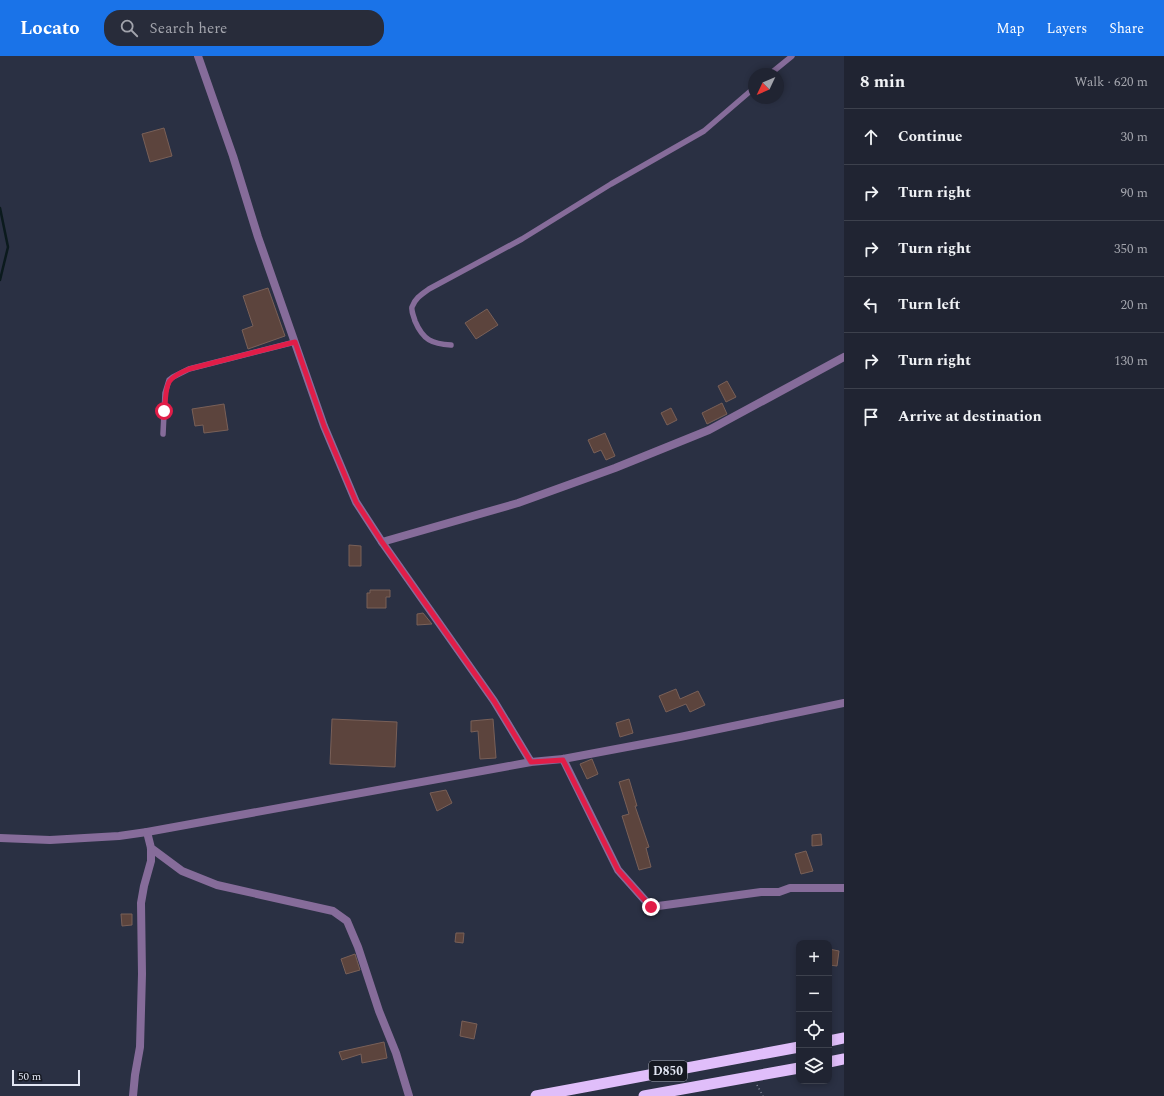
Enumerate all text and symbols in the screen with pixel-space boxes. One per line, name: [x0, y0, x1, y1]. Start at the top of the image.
search box: [104, 10, 384, 46]
text: Locato: [20, 14, 80, 43]
icon: search: [118, 17, 140, 39]
text: Search here: [150, 17, 227, 40]
text: Map: [996, 18, 1025, 39]
text: Layers: [1047, 18, 1087, 39]
text: Share: [1109, 18, 1144, 39]
north arrow: [748, 68, 784, 104]
text: 8 min: [860, 69, 905, 95]
text: Walk · 620 m: [1074, 72, 1148, 92]
text: Continue: [898, 125, 963, 148]
icon: ahead: [860, 126, 882, 148]
text: 30 m: [1121, 127, 1148, 147]
text: Turn right: [898, 181, 971, 204]
icon: right: [860, 182, 882, 204]
text: 90 m: [1121, 183, 1148, 203]
text: Turn right: [898, 237, 971, 260]
icon: right: [860, 238, 882, 260]
text: 350 m: [1114, 239, 1148, 259]
text: Turn left: [898, 293, 960, 316]
icon: left: [860, 294, 882, 316]
text: 20 m: [1121, 295, 1148, 315]
text: Turn right: [898, 349, 971, 372]
icon: right: [860, 350, 882, 372]
text: 130 m: [1114, 351, 1148, 371]
route start: [155, 402, 173, 420]
text: Arrive at destination: [898, 405, 1042, 428]
icon: arrive: [860, 406, 882, 428]
route end: [642, 898, 660, 916]
map controls: [796, 940, 832, 1084]
button: +: [796, 940, 832, 976]
button: −: [796, 976, 832, 1012]
button: locate: [796, 1012, 832, 1048]
button: layers: [796, 1048, 832, 1084]
road number: D850: [649, 1061, 687, 1081]
scale bar: [12, 1068, 80, 1087]
text: 50 m: [18, 1068, 41, 1085]

